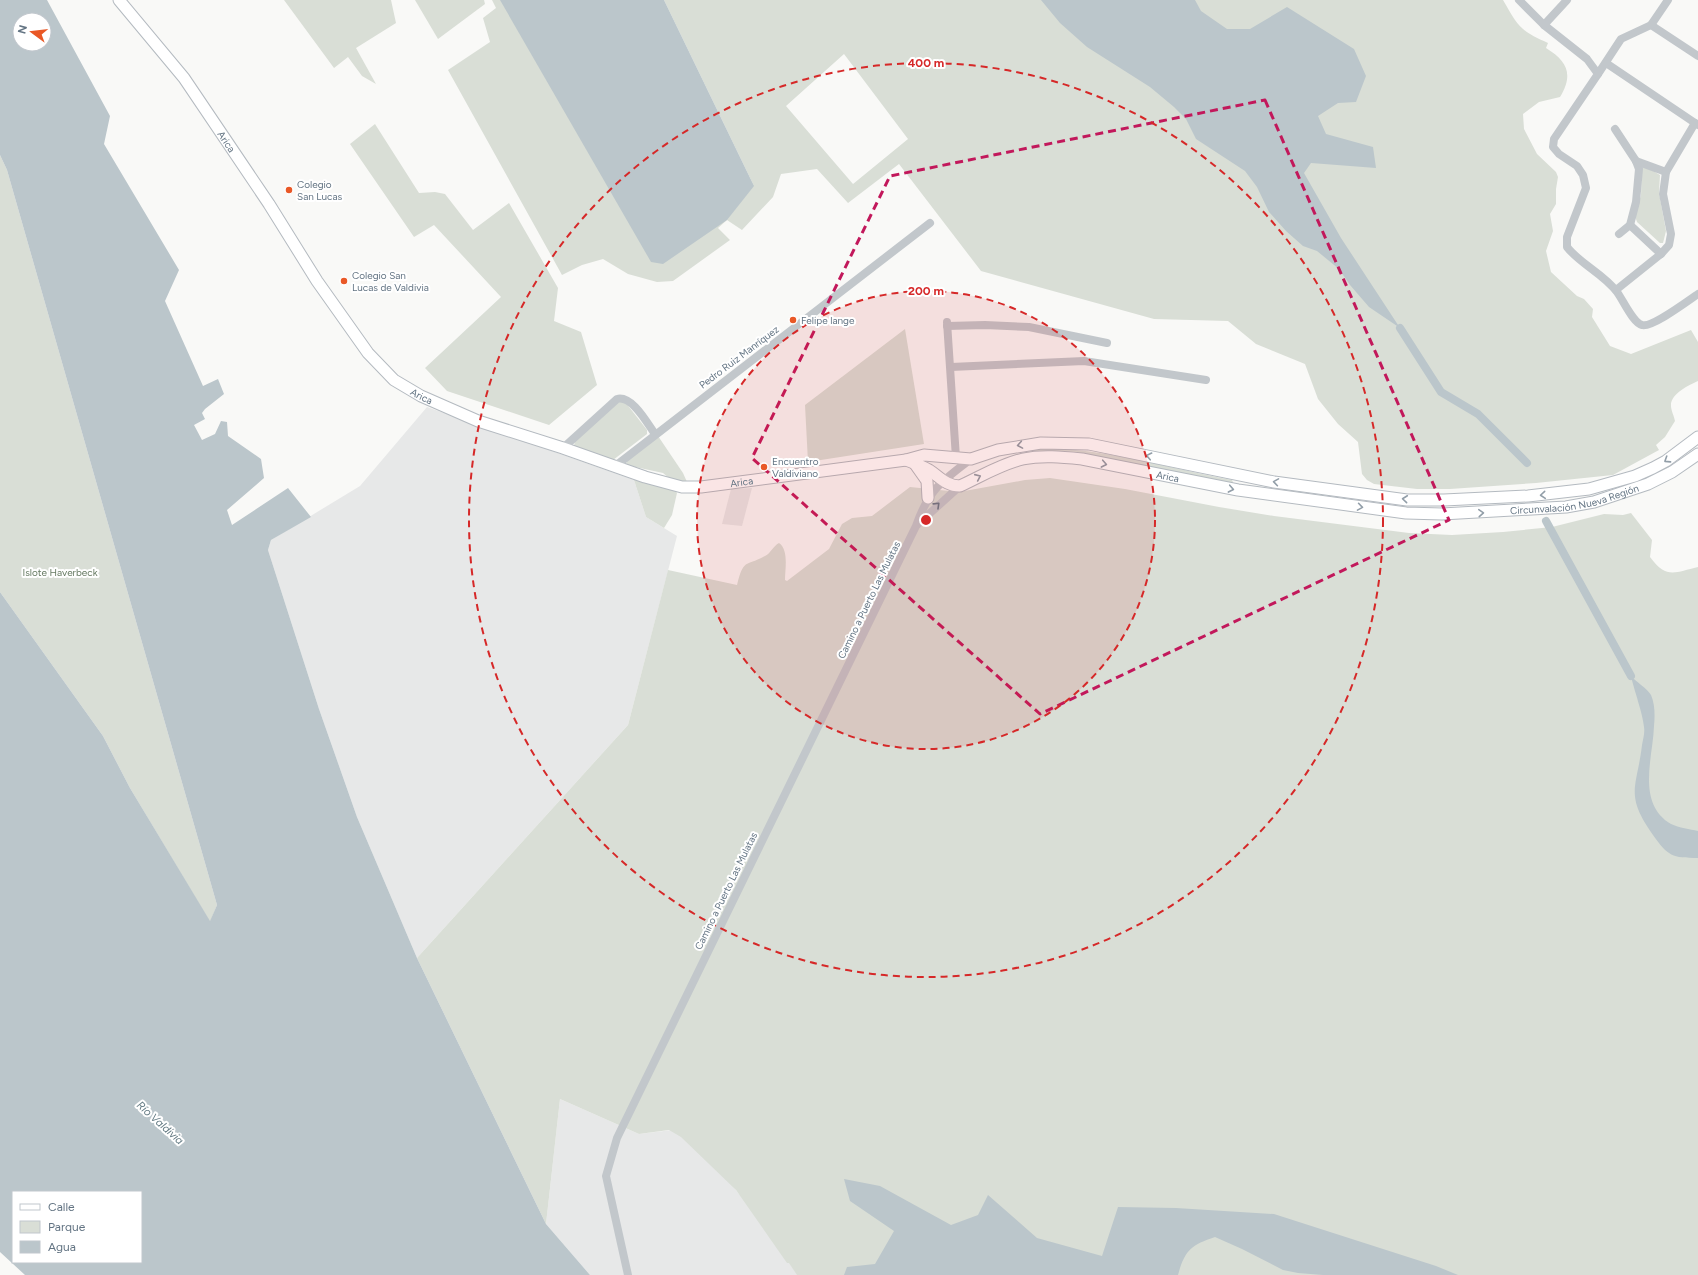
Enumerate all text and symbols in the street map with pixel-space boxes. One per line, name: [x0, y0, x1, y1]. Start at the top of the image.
north arrow: [12, 12, 52, 52]
text: N: [15, 24, 30, 35]
text: 400 m: [908, 56, 944, 70]
street label: Arica: [215, 128, 239, 155]
place label: Colegio San Lucas: [297, 178, 343, 203]
marker: Colegio San Lucas: [284, 185, 294, 195]
place label: Colegio San Lucas de Valdivia: [352, 269, 429, 294]
marker: Colegio San Lucas de Valdivia: [339, 276, 349, 286]
text: 200 m: [908, 284, 944, 298]
place label: Felipe lange: [801, 314, 855, 327]
marker: Felipe lange: [788, 315, 798, 325]
street label: Pedro Ruiz Manríquez: [696, 323, 782, 391]
street label: Arica: [408, 385, 435, 407]
one-way arrow: [1017, 441, 1023, 449]
one-way arrow: [1145, 453, 1152, 461]
place label: Encuentro Valdiviano: [772, 455, 819, 480]
one-way arrow: [1664, 455, 1671, 463]
one-way arrow: [1101, 459, 1107, 467]
marker: Encuentro Valdiviano: [759, 462, 769, 472]
street label: Arica: [1155, 467, 1180, 485]
street label: Arica: [729, 474, 754, 490]
one-way arrow: [974, 474, 981, 482]
one-way arrow: [1273, 478, 1279, 487]
street label: Circunvalación Nueva Región: [1510, 481, 1641, 517]
one-way arrow: [1228, 484, 1234, 493]
one-way arrow: [1540, 490, 1546, 499]
one-way arrow: [1402, 495, 1408, 504]
one-way arrow: [1357, 502, 1363, 511]
one-way arrow: [932, 503, 940, 510]
one-way arrow: [1478, 508, 1484, 517]
centre of rings: [919, 513, 933, 527]
street label: Camino a Puerto Las Mulatas: [835, 539, 903, 661]
park label: Islote Haverbeck: [22, 566, 98, 579]
street label: Camino a Puerto Las Mulatas: [692, 830, 760, 952]
water label: Río Valdivia: [134, 1099, 186, 1148]
legend: [12, 1191, 142, 1263]
text: Calle: [48, 1200, 75, 1214]
text: Parque: [48, 1220, 86, 1234]
text: Agua: [48, 1240, 76, 1254]

